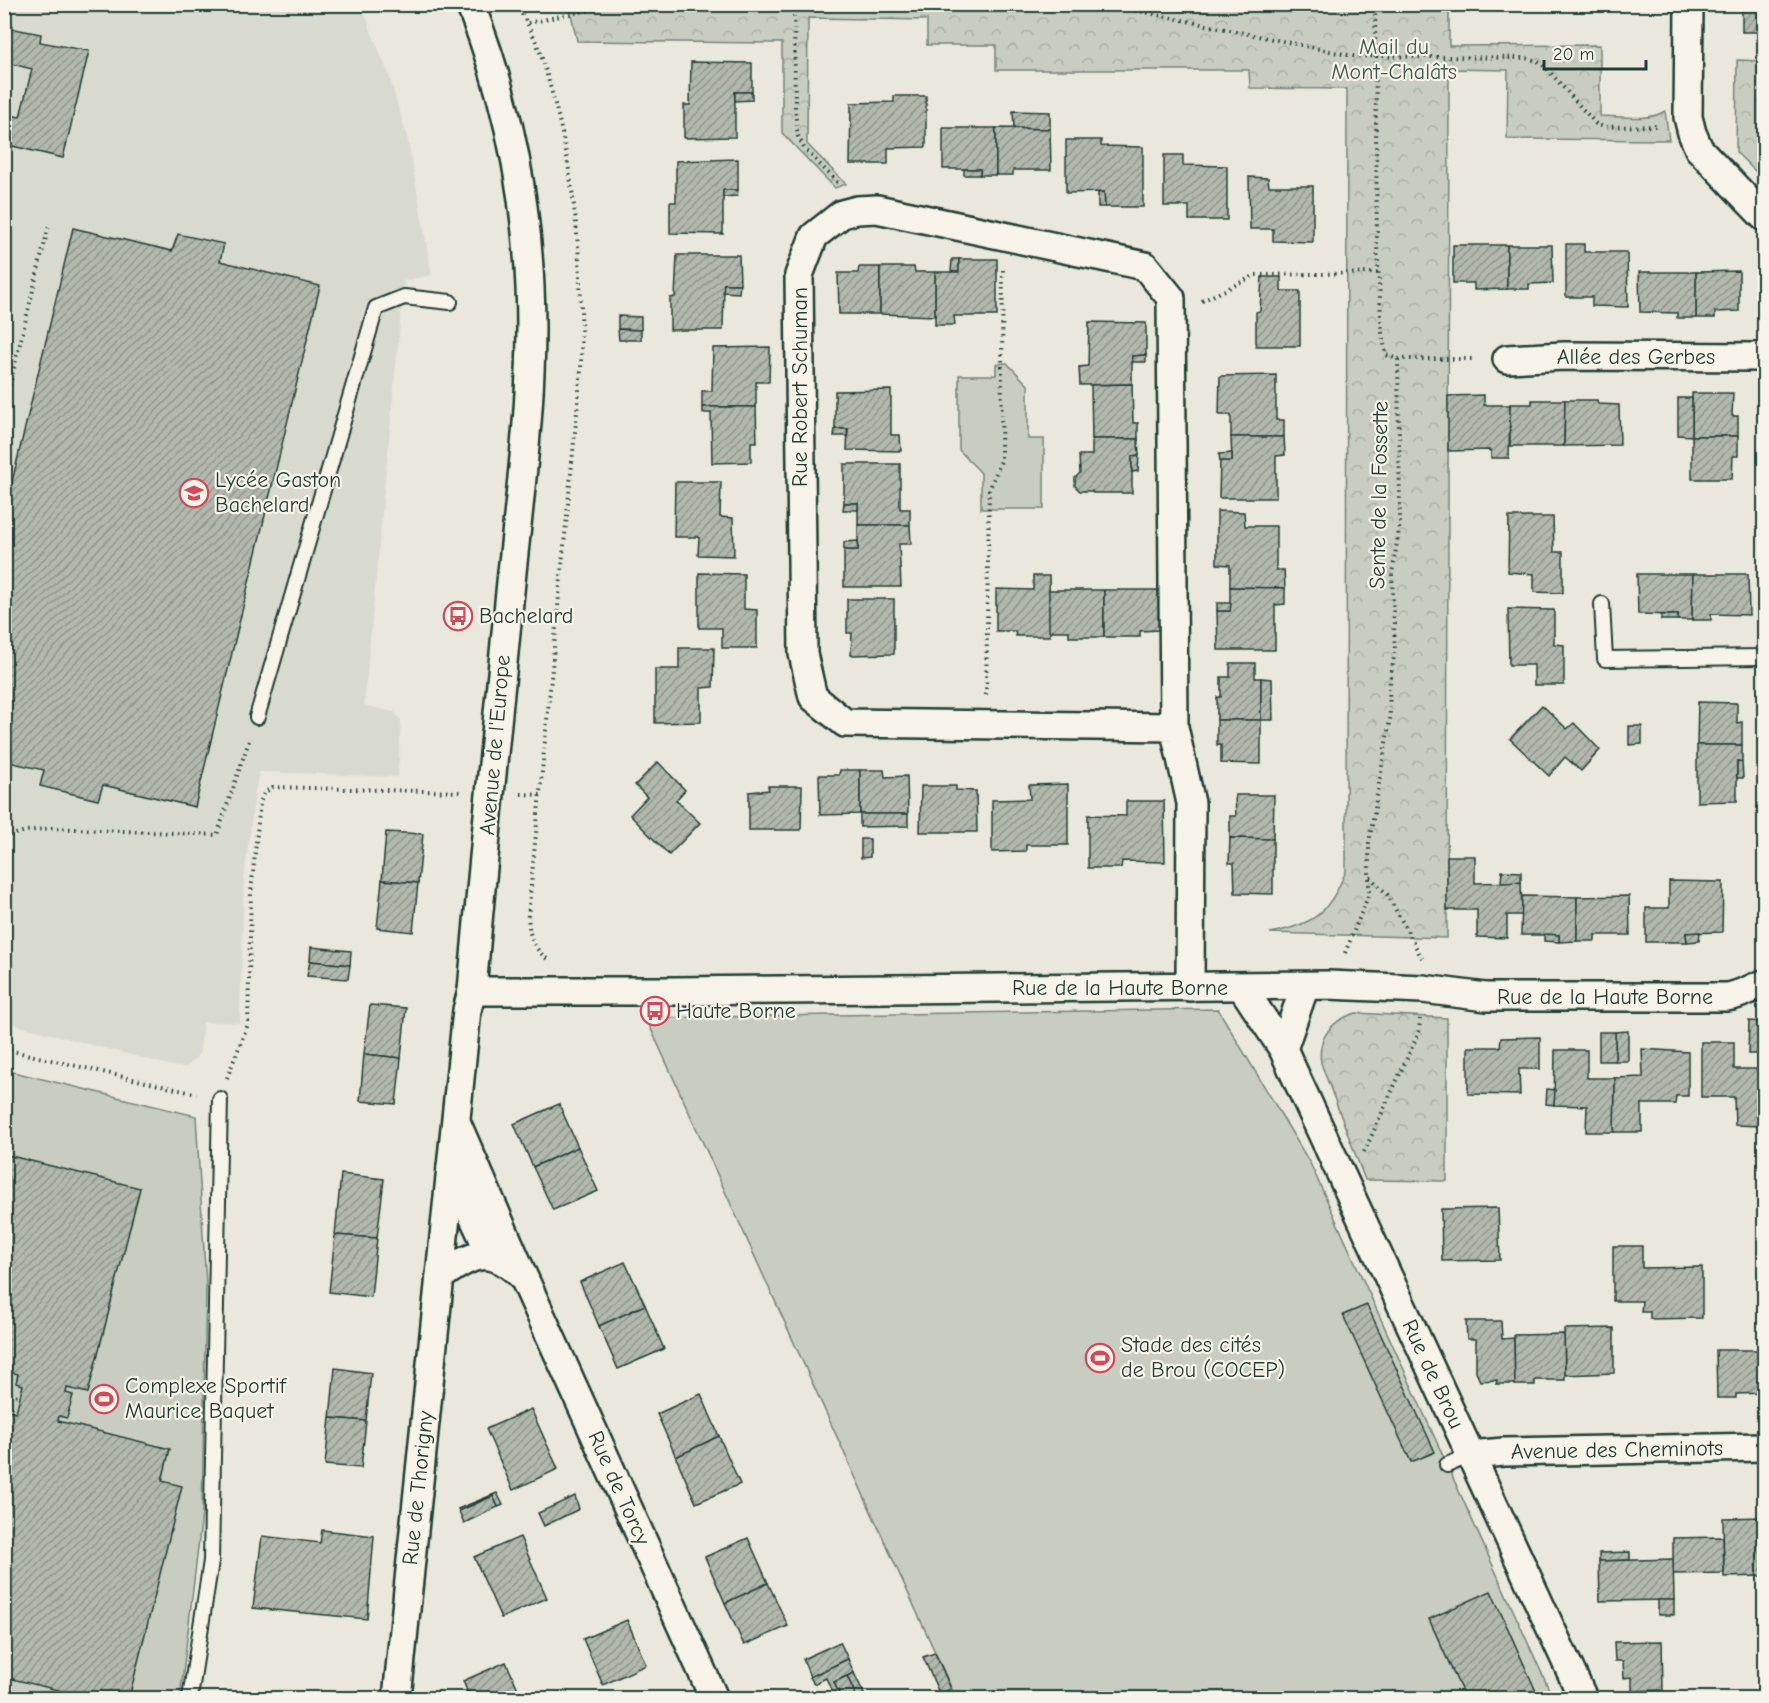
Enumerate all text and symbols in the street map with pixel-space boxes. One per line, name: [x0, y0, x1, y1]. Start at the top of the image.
scale bar: [1544, 33, 1646, 71]
park label: Mail du Mont-Chalâts: [1331, 34, 1457, 85]
text: 20 m: [1553, 44, 1594, 65]
street label: Rue Robert Schuman: [787, 287, 813, 487]
street label: Allée des Gerbes: [1557, 344, 1715, 370]
street label: Sente de la Fossette: [1364, 401, 1394, 589]
place label: Lycée Gaston Bachelard: [215, 467, 341, 518]
school or university icon: Lycée Gaston Bachelard: [178, 477, 210, 509]
bus stop icon: Bachelard: [442, 600, 474, 632]
place label: Bachelard: [479, 603, 573, 629]
street label: Avenue de l'Europe: [474, 654, 516, 836]
street label: Rue de la Haute Borne: [1012, 975, 1228, 1001]
street label: Rue de la Haute Borne: [1497, 984, 1713, 1010]
bus stop icon: Haute Borne: [639, 995, 671, 1027]
place label: Haute Borne: [676, 998, 796, 1024]
street label: Rue de Brou: [1396, 1315, 1470, 1433]
place label: Stade des cités de Brou (COCEP): [1121, 1332, 1285, 1383]
sports icon: Stade des cités de Brou (COCEP): [1084, 1342, 1116, 1374]
place label: Complexe Sportif Maurice Baquet: [125, 1373, 288, 1424]
sports icon: Complexe Sportif Maurice Baquet: [88, 1383, 120, 1415]
street label: Rue de Thorigny: [397, 1409, 439, 1566]
street label: Rue de Torcy: [582, 1427, 656, 1549]
street label: Avenue des Cheminots: [1511, 1435, 1723, 1465]

